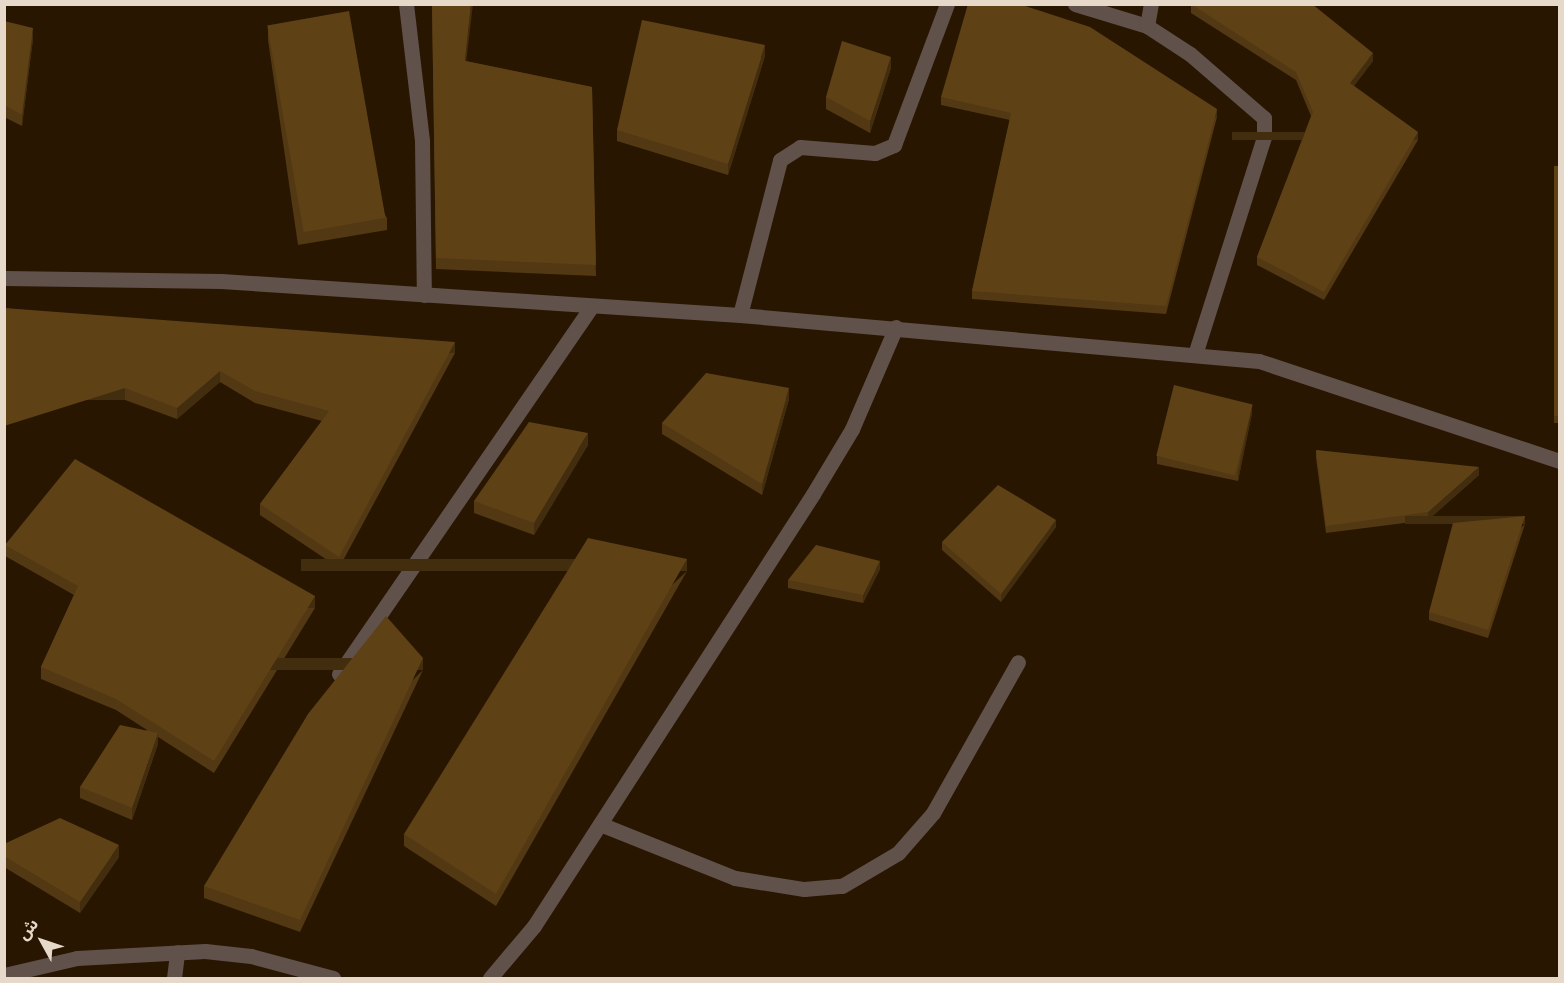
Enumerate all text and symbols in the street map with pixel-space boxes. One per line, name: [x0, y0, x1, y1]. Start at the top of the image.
north arrow: [12, 911, 72, 971]
text: ش: [14, 915, 42, 944]

